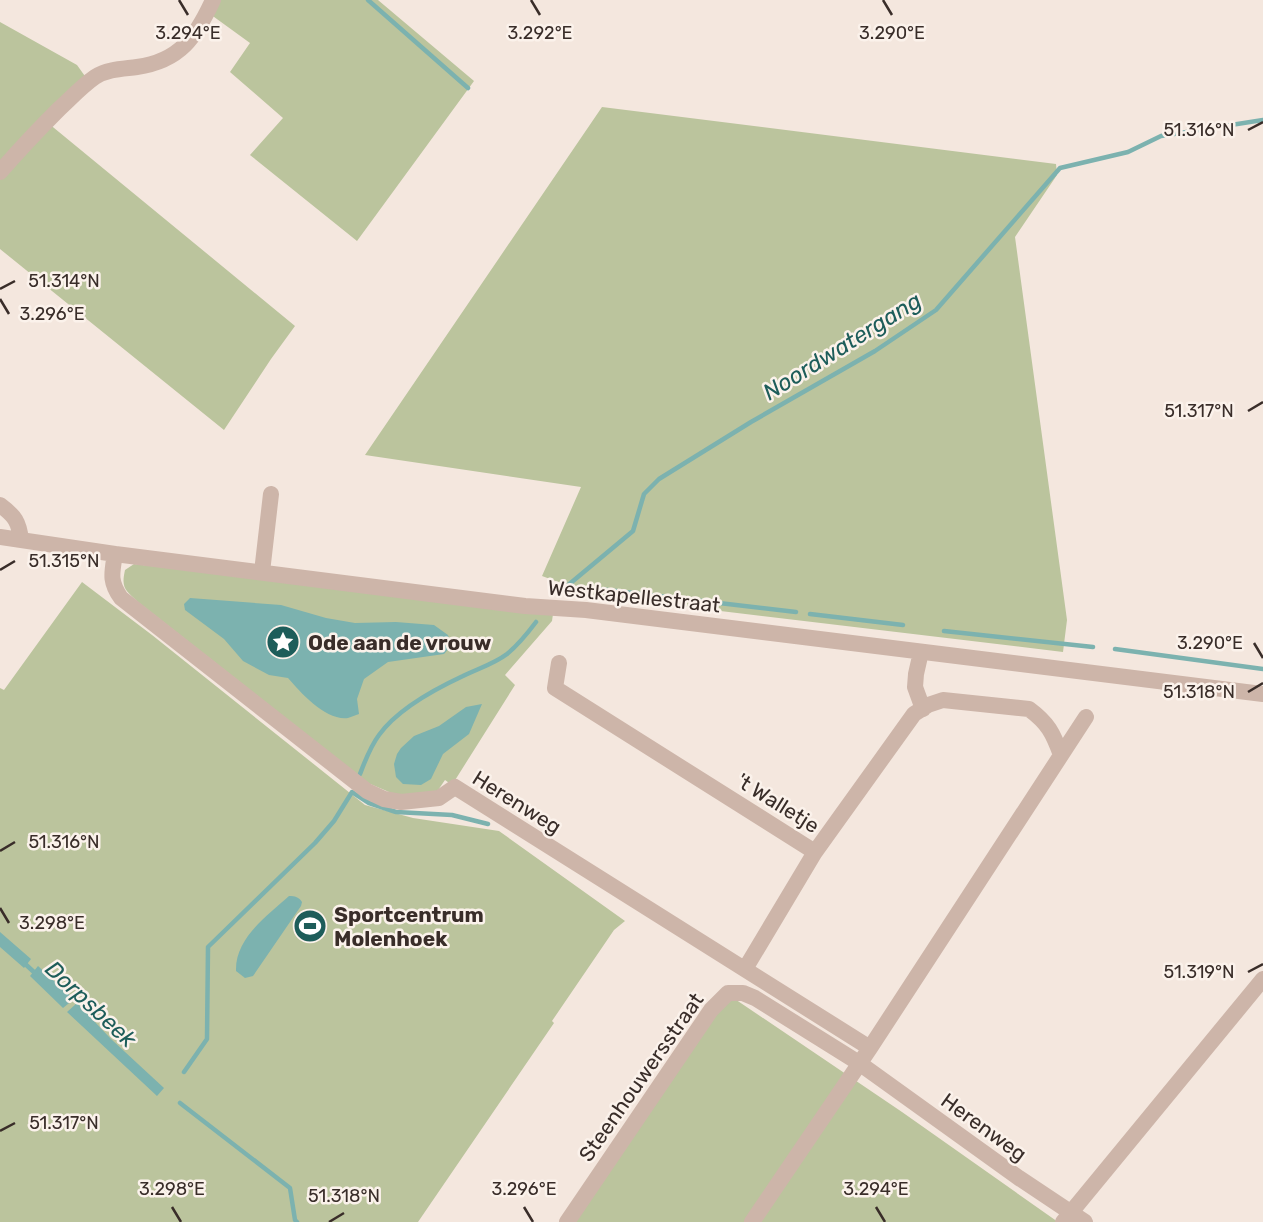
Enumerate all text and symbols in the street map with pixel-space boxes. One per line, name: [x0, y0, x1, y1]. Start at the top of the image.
text: 3.294°E: [155, 22, 221, 44]
text: 3.292°E: [507, 22, 573, 44]
text: 3.290°E: [859, 22, 925, 44]
text: 51.316°N: [1163, 119, 1235, 141]
text: 51.314°N: [28, 270, 100, 292]
water label: Noordwatergang: [758, 286, 926, 406]
text: 3.296°E: [19, 303, 85, 325]
text: 51.317°N: [1164, 400, 1234, 422]
text: 51.315°N: [28, 550, 100, 572]
street label: Westkapellestraat: [546, 574, 722, 618]
place icon: Ode aan de vrouw: [264, 623, 302, 661]
place label: Ode aan de vrouw: [308, 630, 492, 655]
text: 3.290°E: [1177, 632, 1243, 654]
text: 51.318°N: [1163, 681, 1235, 703]
street label: Herenweg: [468, 765, 566, 839]
street label: 't Walletje: [732, 768, 824, 838]
text: 51.316°N: [28, 831, 100, 853]
place label: Sportcentrum Molenhoek: [334, 902, 484, 951]
sports icon: Sportcentrum Molenhoek: [291, 907, 329, 945]
text: 3.298°E: [19, 912, 85, 934]
water label: Dorpsbeek: [40, 955, 143, 1054]
text: 51.319°N: [1163, 961, 1235, 983]
street label: Steenhouwersstraat: [573, 988, 709, 1166]
street label: Herenweg: [936, 1088, 1032, 1166]
text: 51.317°N: [29, 1112, 99, 1134]
text: 3.298°E: [139, 1178, 205, 1200]
text: 3.296°E: [491, 1178, 557, 1200]
text: 3.294°E: [843, 1178, 909, 1200]
text: 51.318°N: [308, 1185, 380, 1207]

